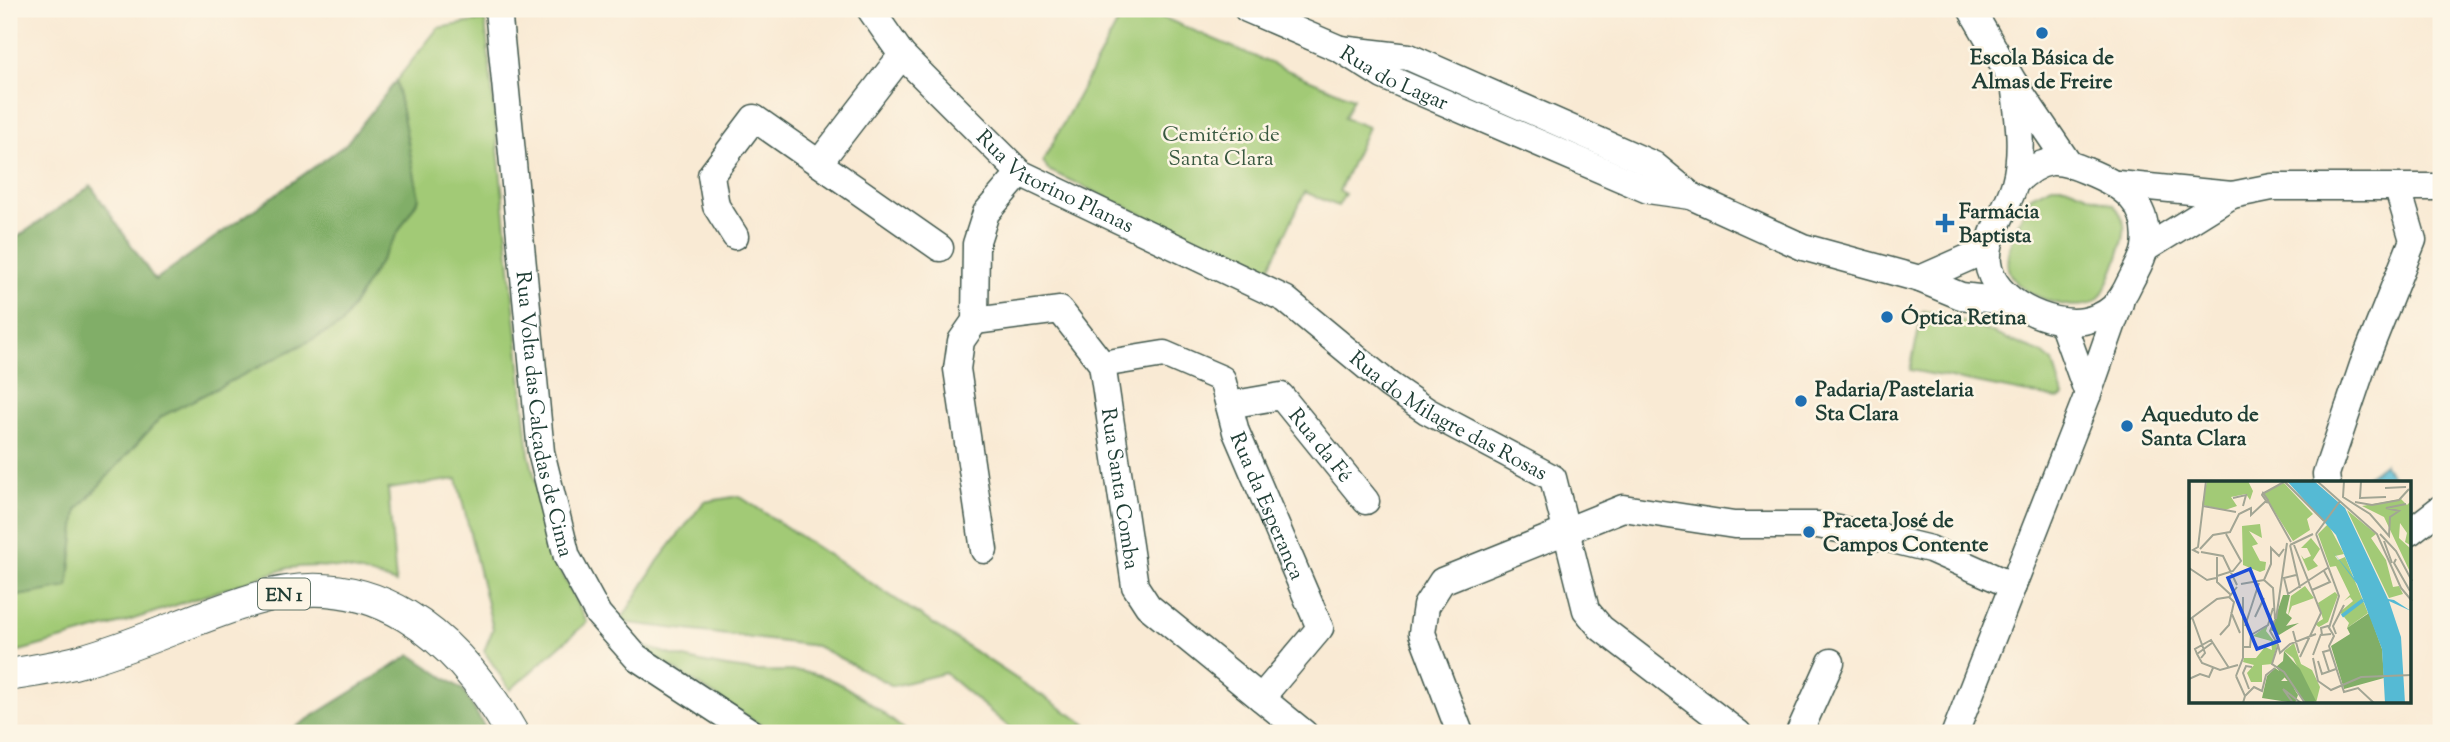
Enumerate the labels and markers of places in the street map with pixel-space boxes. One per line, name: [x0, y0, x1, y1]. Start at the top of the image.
marker: Escola Básica de Almas de Freire: [2034, 25, 2050, 41]
place label: Escola Básica de Almas de Freire: [1970, 44, 2114, 98]
place label: Farmácia Baptista: [1959, 198, 2040, 252]
marker: Farmácia Baptista: [1937, 215, 1953, 231]
place label: Óptica Retina: [1901, 304, 2027, 334]
marker: Óptica Retina: [1879, 309, 1895, 325]
place label: Padaria/Pastelaria Sta Clara: [1815, 376, 1974, 430]
marker: Padaria/Pastelaria Sta Clara: [1793, 393, 1809, 409]
place label: Aqueduto de Santa Clara: [2141, 401, 2259, 455]
marker: Aqueduto de Santa Clara: [2119, 418, 2135, 434]
place label: Praceta José de Campos Contente: [1823, 507, 1989, 561]
marker: Praceta José de Campos Contente: [1801, 524, 1817, 540]

